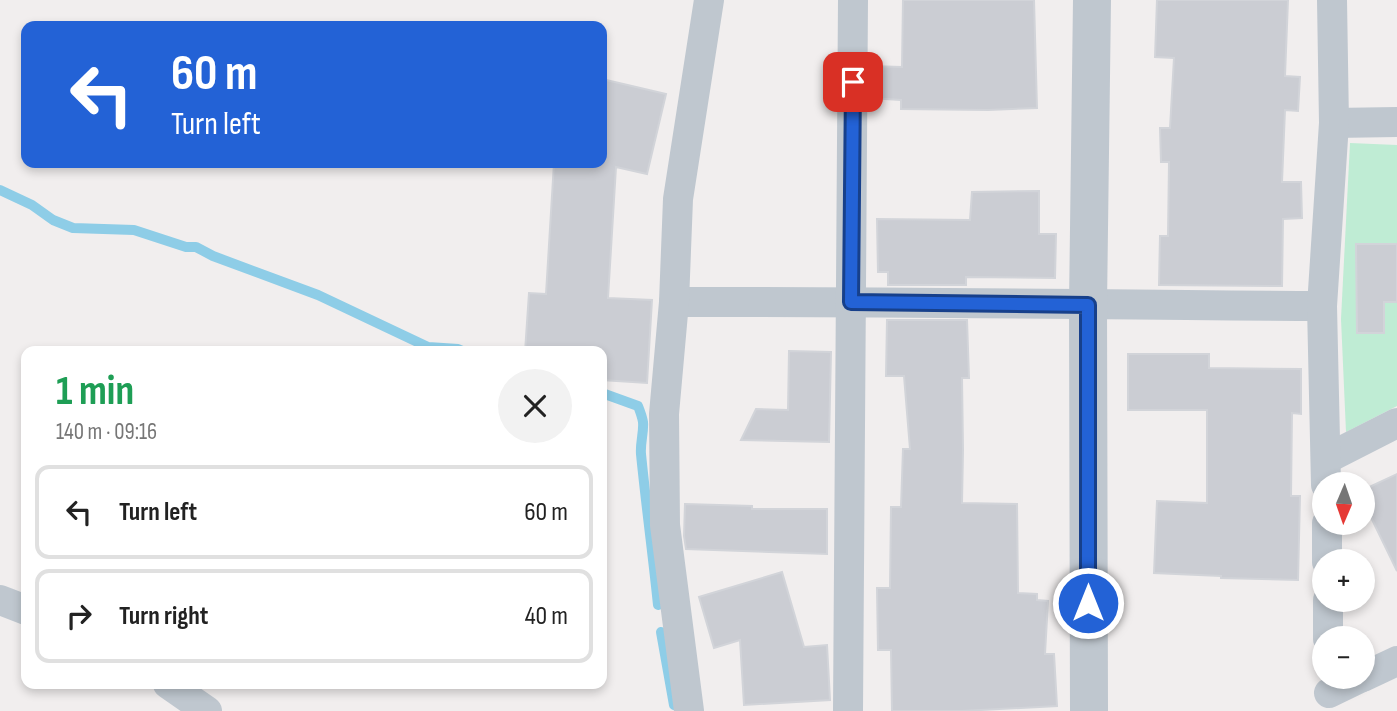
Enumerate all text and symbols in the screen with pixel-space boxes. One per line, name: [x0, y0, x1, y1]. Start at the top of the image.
text: 60 m: [171, 45, 258, 104]
icon: left: [56, 49, 147, 140]
pin: [823, 52, 883, 112]
icon: arrive: [834, 63, 872, 101]
text: Turn left: [171, 105, 261, 144]
text: 1 min: [56, 366, 134, 417]
button: close: [498, 369, 572, 443]
text: 140 m · 09:16: [56, 418, 157, 446]
north arrow: [1312, 472, 1376, 536]
map controls: [1312, 472, 1375, 689]
icon: left: [60, 493, 98, 531]
text: Turn left: [119, 497, 197, 528]
text: 60 m: [524, 497, 568, 528]
button: +: [1312, 549, 1375, 612]
position arrow: [1051, 566, 1125, 640]
icon: right: [60, 597, 98, 635]
text: Turn right: [119, 601, 208, 632]
text: 40 m: [525, 601, 568, 632]
button: −: [1312, 626, 1375, 689]

